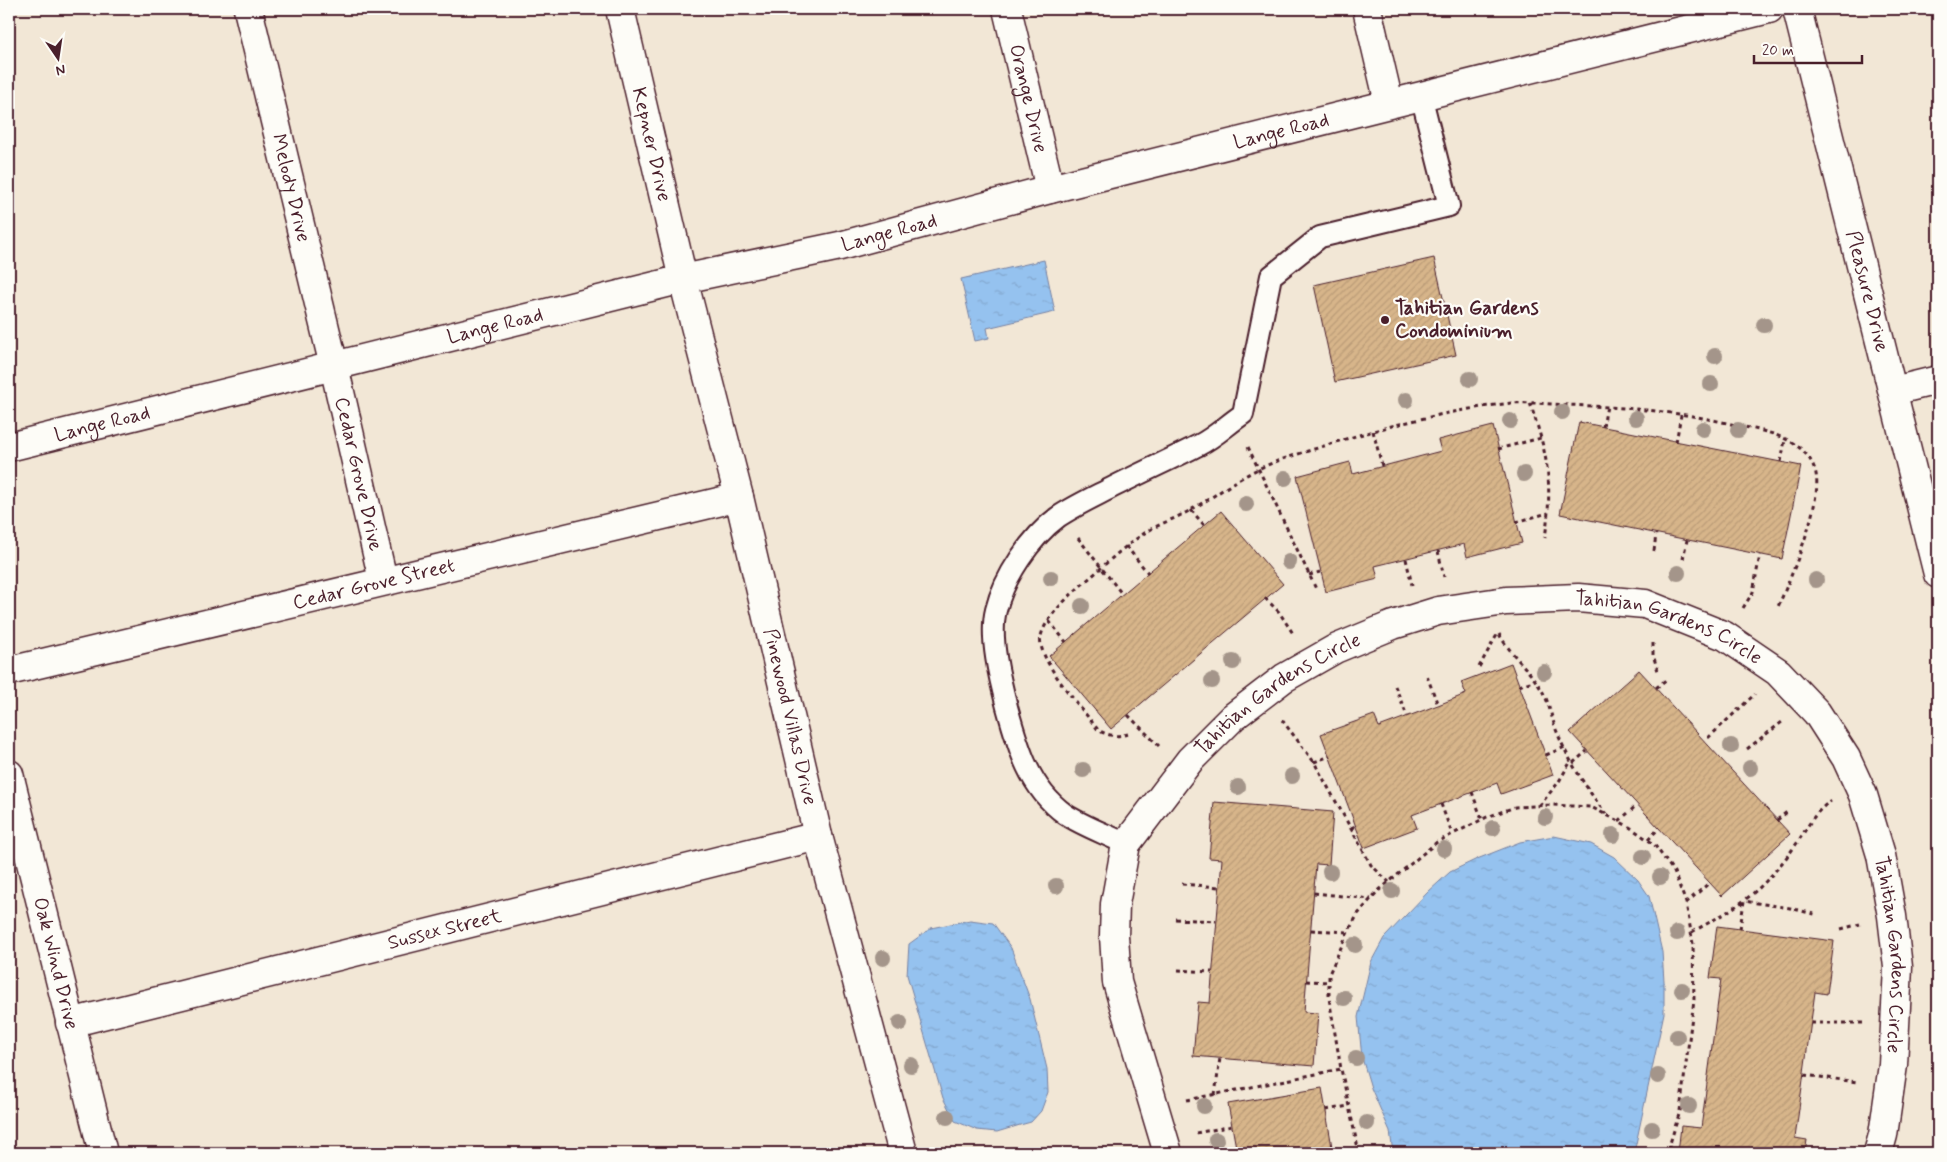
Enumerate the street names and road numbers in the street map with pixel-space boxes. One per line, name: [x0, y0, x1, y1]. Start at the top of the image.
street label: Orange Drive: [1002, 41, 1054, 156]
street label: Kepner Drive: [625, 85, 678, 204]
street label: Lange Road: [1231, 106, 1332, 156]
street label: Melody Drive: [265, 131, 317, 245]
street label: Lange Road: [838, 207, 940, 258]
street label: Pleasure Drive: [1839, 228, 1896, 355]
street label: Lange Road: [444, 301, 546, 351]
street label: Cedar Grove Drive: [328, 394, 389, 554]
street label: Lange Road: [51, 399, 153, 449]
street label: Cedar Grove Street: [290, 552, 458, 616]
street label: Tahitian Gardens Circle: [1574, 584, 1768, 671]
street label: Pinewood Villas Drive: [757, 626, 824, 808]
street label: Tahitian Gardens Circle: [1189, 626, 1365, 761]
street label: Tahitian Gardens Circle: [1868, 854, 1912, 1054]
street label: Oak Wind Drive: [27, 894, 85, 1032]
street label: Sussex Street: [385, 902, 504, 957]

